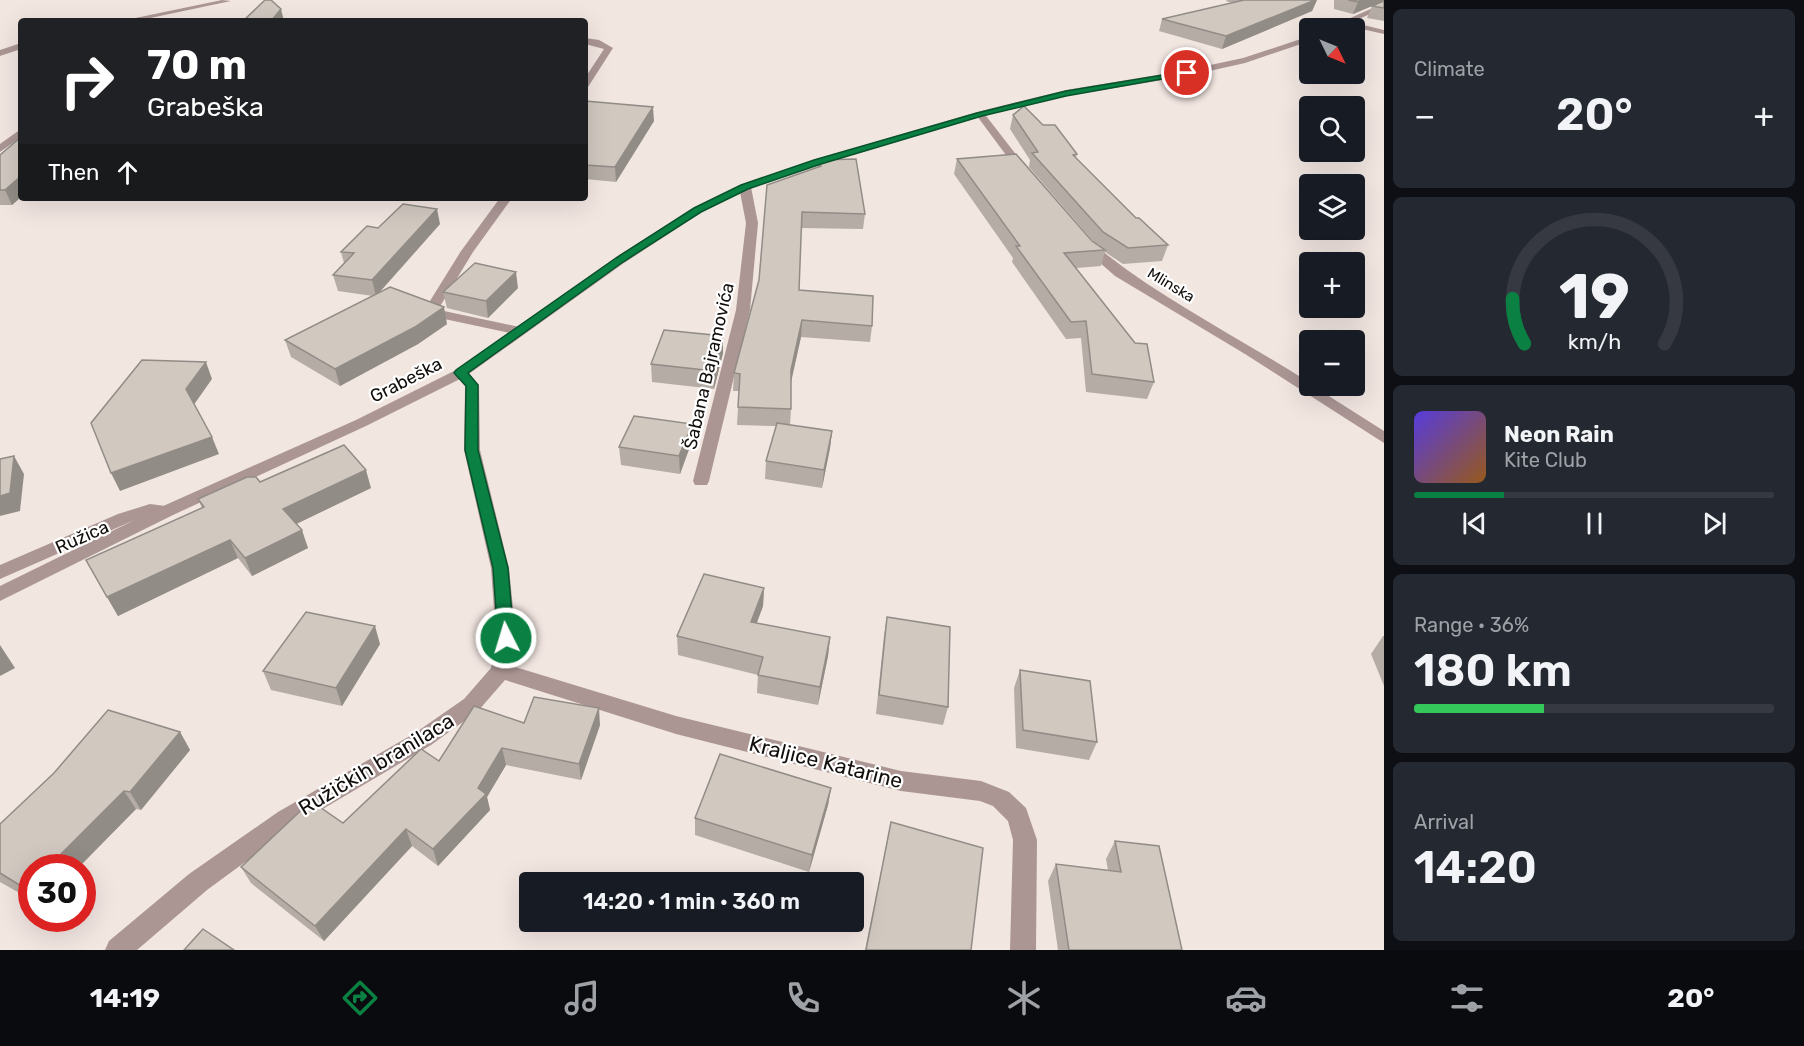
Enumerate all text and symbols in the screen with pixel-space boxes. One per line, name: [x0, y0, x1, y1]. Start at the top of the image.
north arrow: [1299, 18, 1365, 84]
map controls: [1299, 18, 1365, 396]
text: 70 m: [147, 40, 247, 90]
icon: right: [48, 42, 126, 120]
pin: [1161, 47, 1212, 98]
icon: arrive: [1170, 56, 1203, 89]
text: Climate: [1414, 57, 1485, 81]
text: 20°: [1556, 88, 1633, 141]
text: Grabeška: [147, 91, 264, 123]
button: search: [1299, 96, 1365, 162]
text: −: [1414, 96, 1435, 135]
text: +: [1753, 96, 1774, 135]
icon: ahead: [111, 156, 144, 189]
text: Then: [48, 159, 99, 186]
button: layers: [1299, 174, 1365, 240]
button: +: [1299, 252, 1365, 318]
text: 19: [1558, 260, 1630, 334]
street label: Mlinska: [1144, 264, 1198, 306]
street label: Šabana Bajramovića: [679, 280, 739, 452]
text: km/h: [1567, 329, 1621, 354]
button: −: [1299, 330, 1365, 396]
street label: Grabeška: [366, 353, 446, 407]
text: Neon Rain: [1504, 421, 1614, 448]
text: Kite Club: [1504, 448, 1587, 472]
icon: previous: [1458, 507, 1491, 540]
icon: pause: [1578, 507, 1611, 540]
icon: next: [1698, 507, 1731, 540]
street label: Ružica: [52, 516, 112, 558]
position arrow: [474, 606, 538, 670]
text: Range · 36%: [1414, 613, 1529, 637]
text: 180 km: [1414, 644, 1572, 697]
street label: Ružičkih branilaca: [294, 708, 458, 820]
street label: Kraljice Katarine: [747, 731, 905, 793]
text: Arrival: [1414, 810, 1474, 834]
text: 14:20: [1414, 841, 1537, 894]
speed limit sign: 30: [18, 854, 96, 932]
text: 14:20 · 1 min · 360 m: [583, 888, 800, 915]
icon: directions: [339, 977, 381, 1019]
icon: music: [561, 977, 603, 1019]
icon: phone: [782, 977, 824, 1019]
icon: climate: [1003, 977, 1045, 1019]
icon: car: [1225, 977, 1267, 1019]
icon: filters: [1446, 977, 1488, 1019]
text: 14:19: [90, 982, 160, 1014]
text: 20°: [1667, 982, 1714, 1014]

